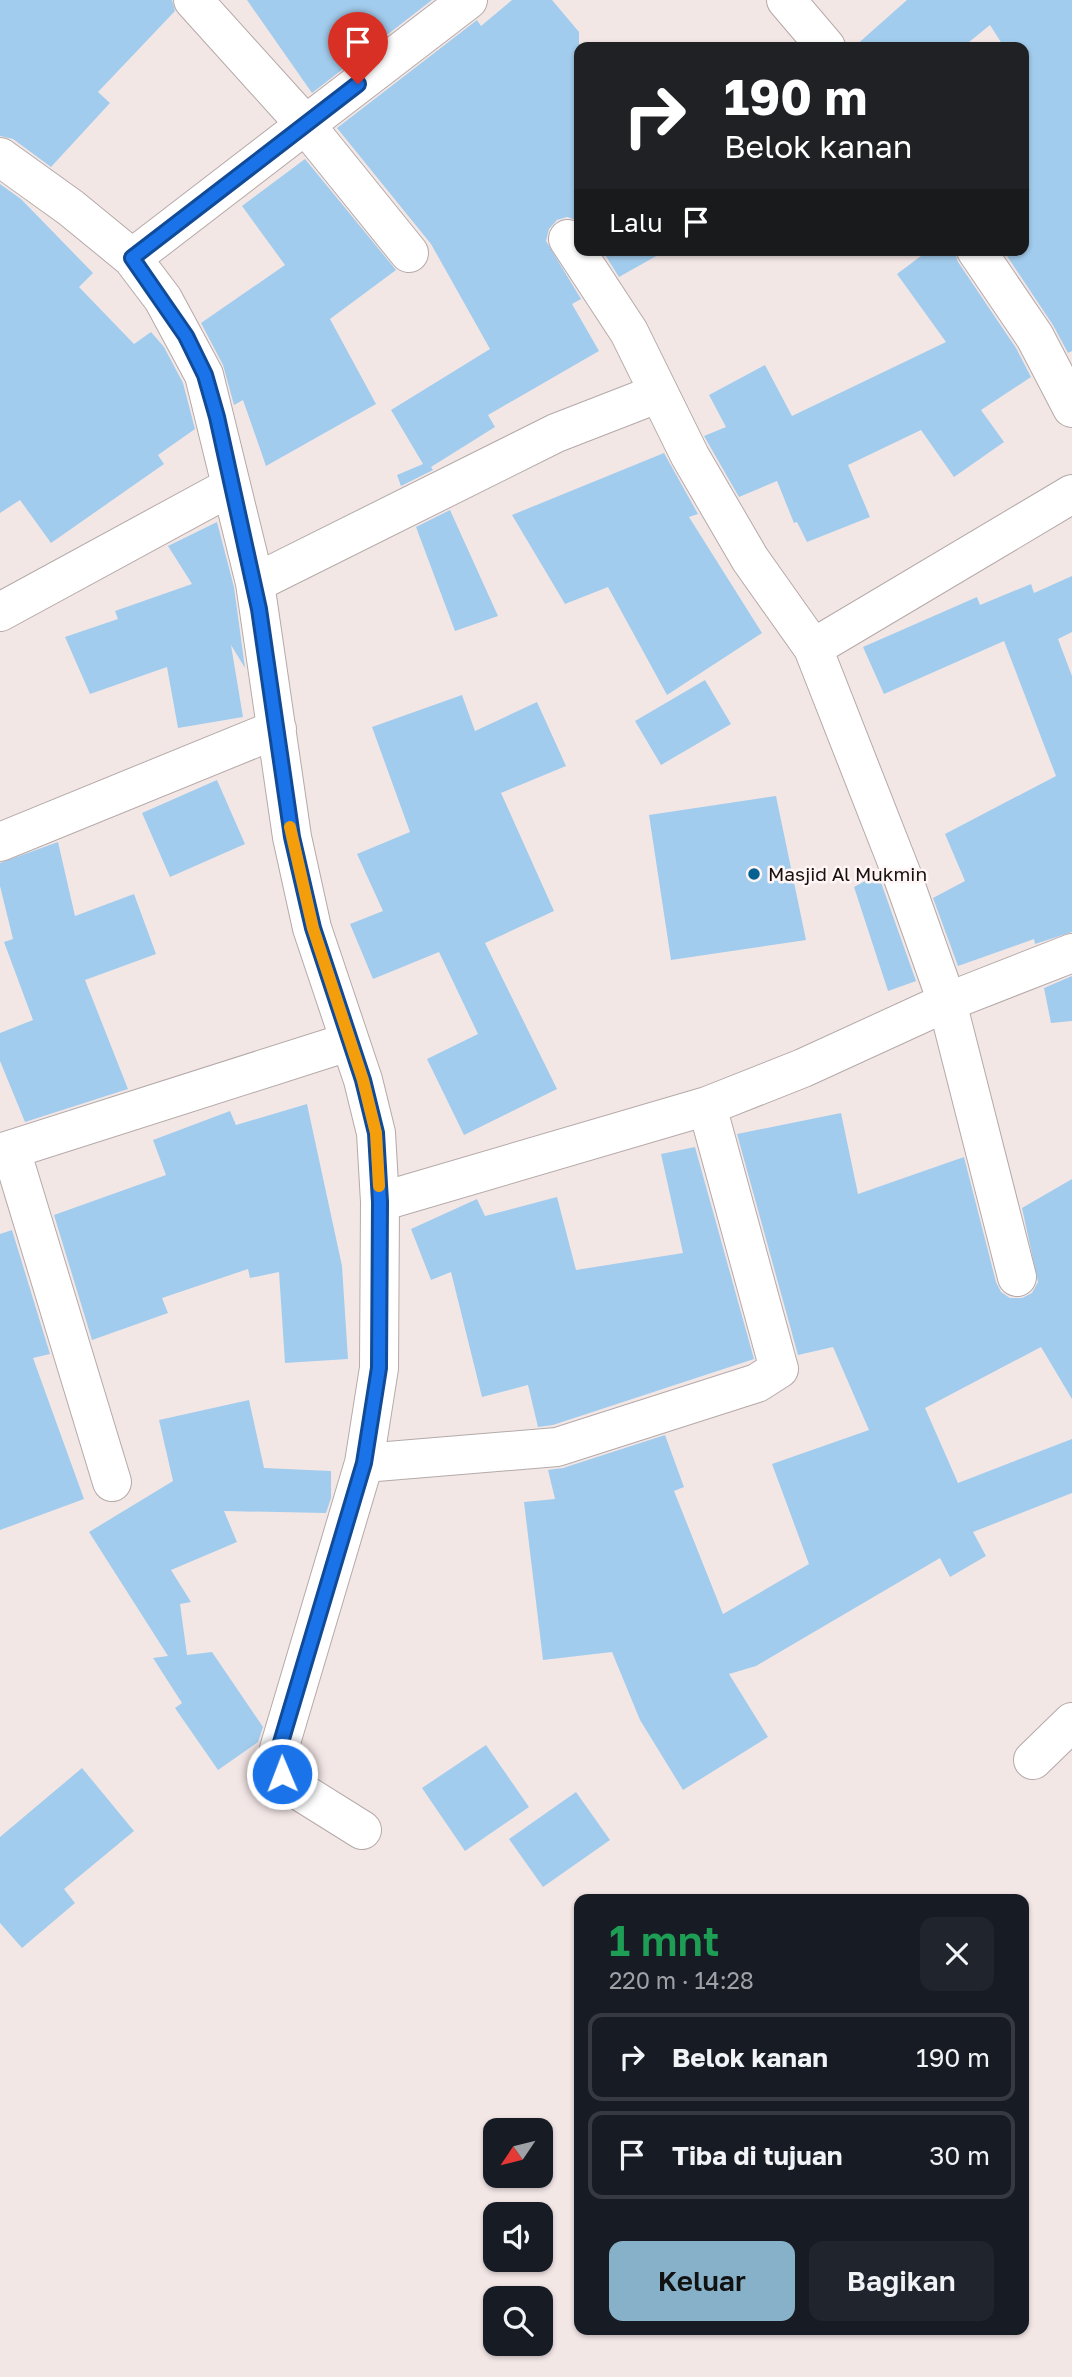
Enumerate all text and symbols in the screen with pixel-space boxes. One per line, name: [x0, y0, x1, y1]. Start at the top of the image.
pin: [328, 12.0, 388, 84]
icon: arrive: [339, 23, 377, 61]
text: 190 m: [724, 67, 867, 126]
icon: right: [609, 70, 700, 161]
text: Belok kanan: [724, 127, 912, 165]
icon: arrive: [677, 203, 715, 241]
text: Lalu: [609, 207, 663, 238]
place label: Masjid Al Mukmin: [768, 862, 927, 885]
marker: Masjid Al Mukmin: [746, 866, 762, 882]
position arrow: [245, 1737, 319, 1811]
text: 1 mnt: [609, 1915, 720, 1965]
button: close: [920, 1917, 994, 1991]
text: 220 m · 14:28: [609, 1966, 754, 1994]
icon: right: [613, 2038, 651, 2076]
text: Belok kanan: [672, 2042, 828, 2073]
text: 190 m: [916, 2042, 990, 2073]
north arrow: [483, 2118, 553, 2188]
map controls: [483, 2118, 553, 2356]
icon: arrive: [613, 2136, 651, 2174]
text: Tiba di tujuan: [672, 2140, 842, 2171]
text: 30 m: [929, 2140, 990, 2171]
button: sound: [483, 2202, 553, 2272]
button: Keluar: [609, 2241, 795, 2321]
button: Bagikan: [809, 2241, 994, 2321]
button: search: [483, 2286, 553, 2356]

